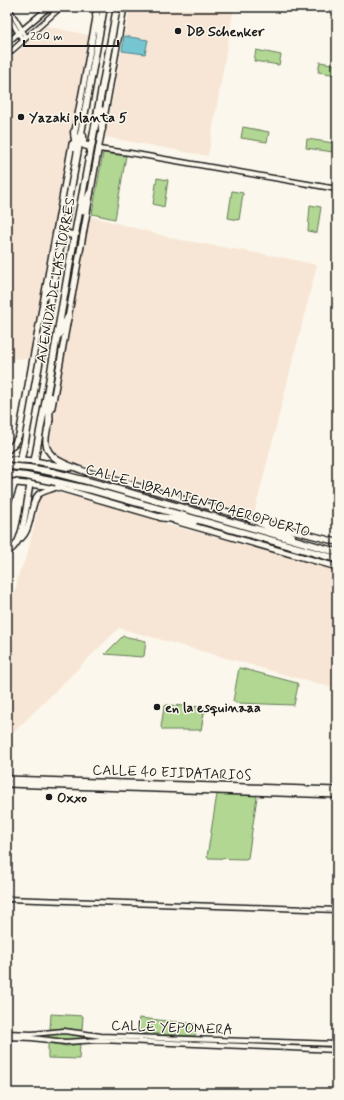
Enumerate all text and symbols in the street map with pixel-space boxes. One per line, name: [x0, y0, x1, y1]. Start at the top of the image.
scale bar: [24, 22, 118, 48]
place label: DB Schenker: [186, 23, 265, 41]
marker: DB Schenker: [173, 26, 183, 36]
text: 200 m: [30, 29, 63, 45]
place label: Yazaki planta 5: [29, 109, 128, 127]
marker: Yazaki planta 5: [16, 112, 26, 122]
street label: AVENIDA DE LAS TORRES: [33, 196, 79, 364]
street label: CALLE LIBRAMIENTO AEROPUERTO: [83, 460, 312, 542]
place label: en la esquinaaa: [165, 699, 261, 717]
marker: en la esquinaaa: [152, 702, 162, 712]
street label: CALLE 40 EJIDATARIOS: [92, 761, 252, 785]
place label: Oxxo: [57, 789, 87, 807]
marker: Oxxo: [44, 792, 54, 802]
street label: CALLE YEPOMERA: [111, 1017, 233, 1039]

